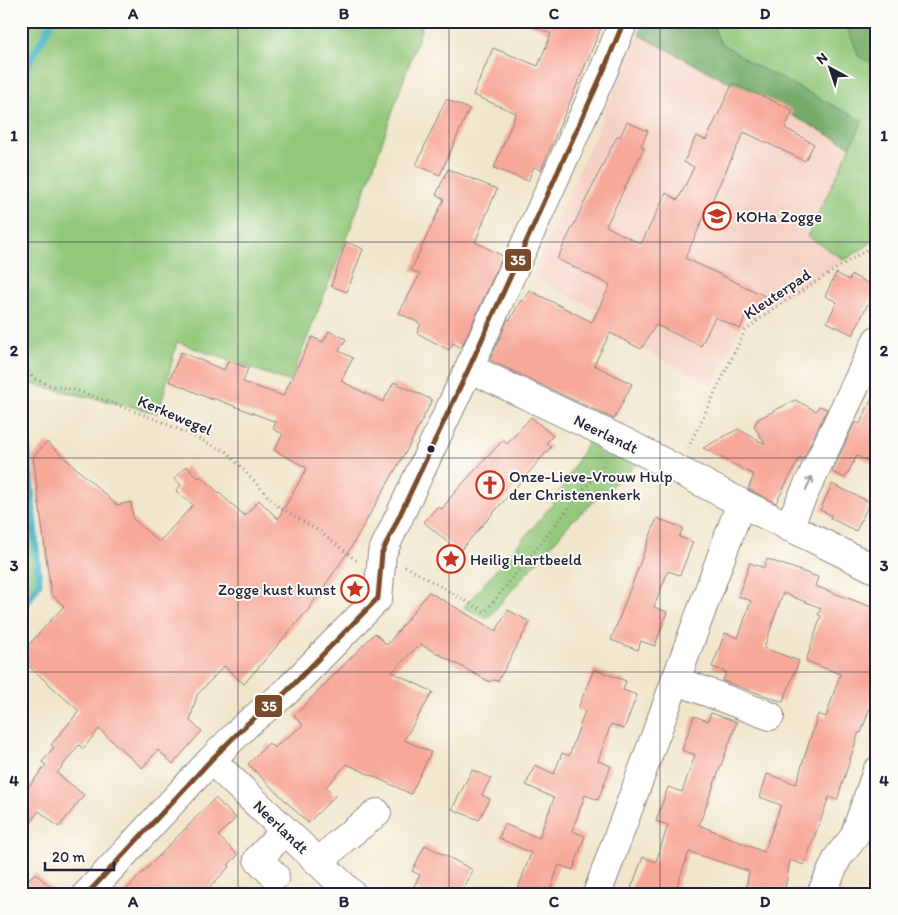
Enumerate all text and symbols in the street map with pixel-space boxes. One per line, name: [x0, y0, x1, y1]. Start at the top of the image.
text: A: [127, 4, 139, 23]
text: B: [339, 4, 350, 23]
text: C: [549, 4, 560, 23]
text: D: [760, 4, 771, 23]
north arrow: [806, 42, 856, 92]
text: N: [813, 49, 831, 68]
text: 1: [10, 126, 18, 145]
text: 1: [880, 126, 888, 145]
school or university icon: KOHa Zogge: [702, 201, 732, 231]
place label: KOHa Zogge: [736, 207, 822, 226]
line badge: 35: [504, 248, 532, 272]
text: 35: [511, 252, 526, 269]
street label: Kleuterpad: [740, 264, 814, 323]
text: 2: [10, 341, 19, 360]
text: 2: [880, 341, 889, 360]
street label: Kerkewegel: [135, 391, 215, 439]
street label: Neerlandt: [571, 410, 641, 458]
unlabelled marker: [426, 444, 436, 454]
place label: Onze-Lieve-Vrouw Hulp der Christenenkerk: [509, 467, 673, 504]
church icon: Onze-Lieve-Vrouw Hulp der Christenenkerk: [475, 470, 505, 500]
one-way arrow: [805, 476, 814, 491]
place icon: Heilig Hartbeeld: [436, 544, 466, 574]
place label: Heilig Hartbeeld: [470, 550, 582, 569]
text: 3: [10, 556, 19, 575]
text: 3: [880, 556, 889, 575]
place icon: Zogge kust kunst: [340, 574, 370, 604]
place label: Zogge kust kunst: [218, 580, 336, 599]
line badge: 35: [254, 694, 283, 718]
text: 35: [262, 698, 277, 715]
text: 4: [9, 771, 19, 790]
text: 4: [879, 771, 889, 790]
street label: Neerlandt: [250, 796, 312, 858]
scale bar: [45, 840, 114, 872]
text: 20 m: [52, 848, 86, 866]
text: A: [127, 892, 139, 911]
text: B: [339, 892, 350, 911]
text: C: [549, 892, 560, 911]
text: D: [760, 892, 771, 911]

